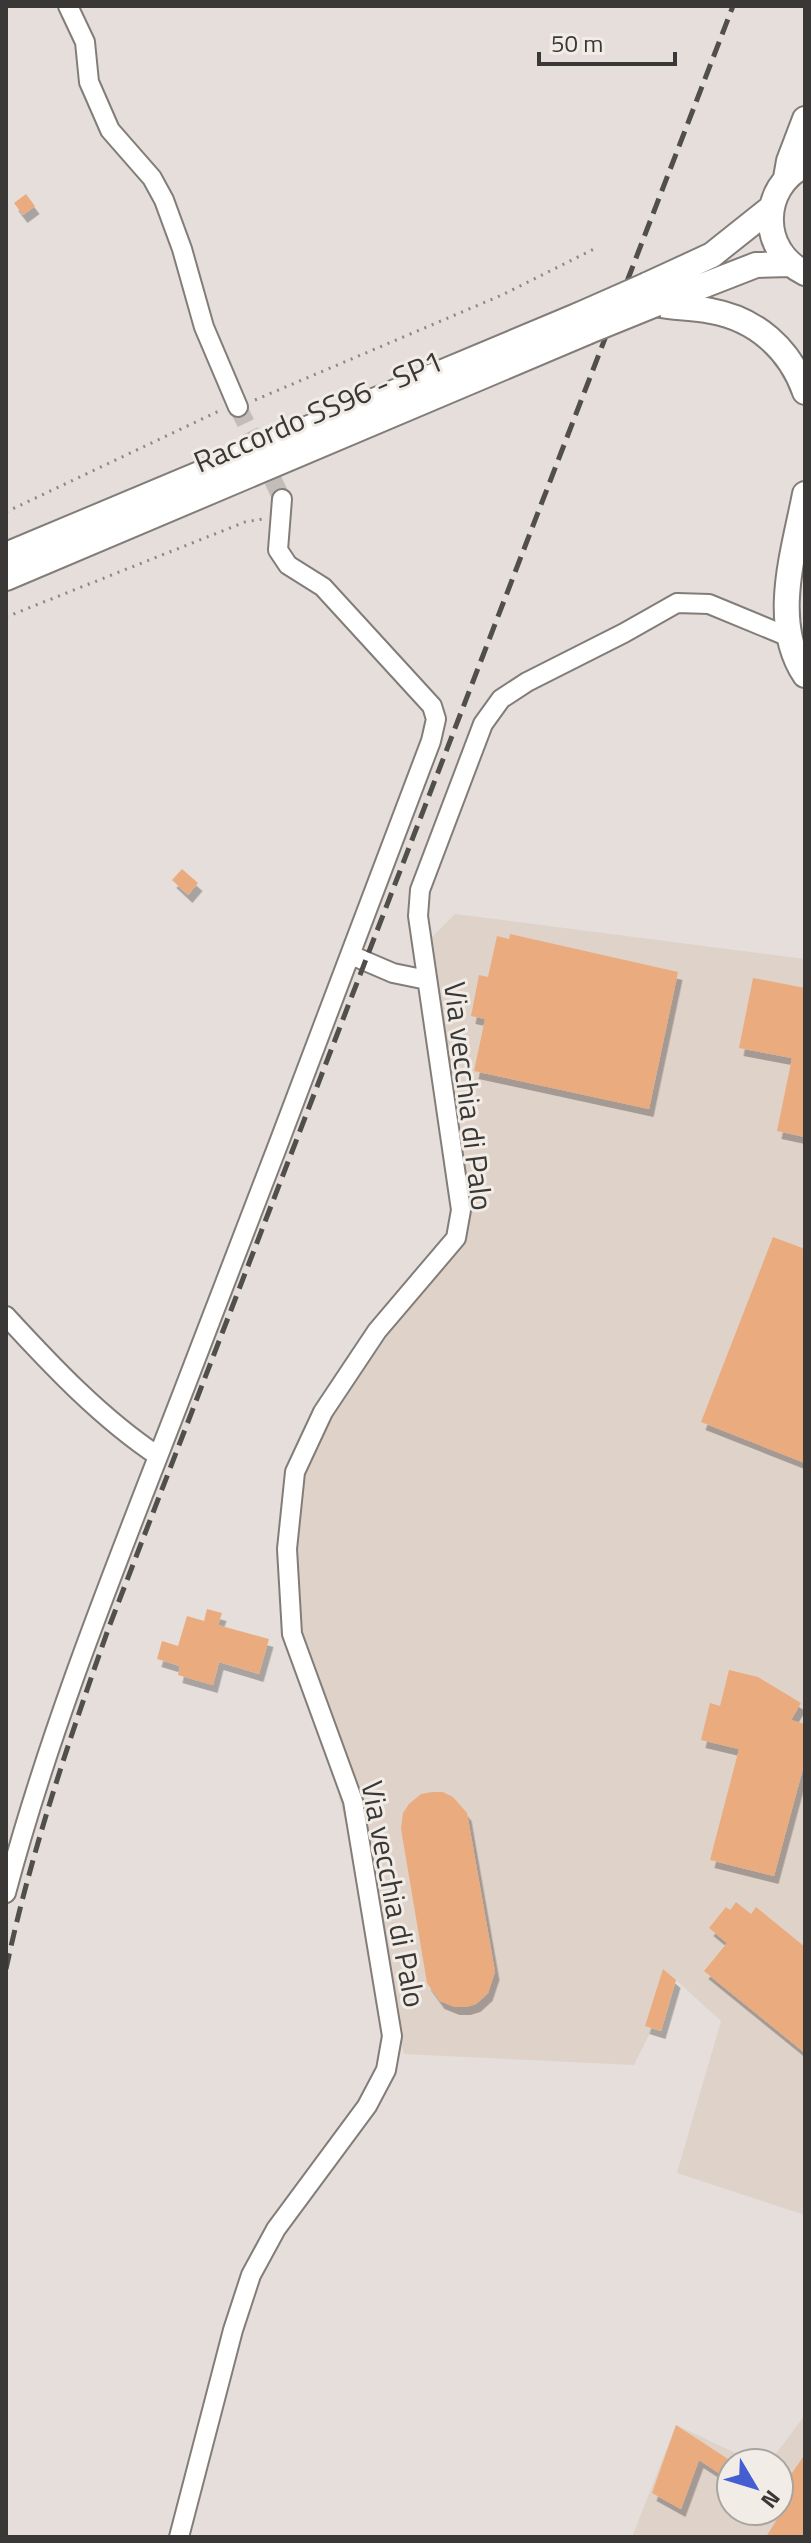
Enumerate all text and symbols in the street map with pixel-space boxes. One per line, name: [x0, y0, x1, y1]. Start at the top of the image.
scale bar: [539, 16, 675, 66]
text: 50 m: [551, 25, 603, 61]
street label: Raccordo SS96 - SP1: [186, 338, 450, 484]
street label: Via vecchia di Palo: [432, 979, 506, 1213]
street label: Via vecchia di Palo: [350, 1777, 438, 2011]
north arrow: [715, 2447, 795, 2527]
text: N: [753, 2483, 789, 2516]

